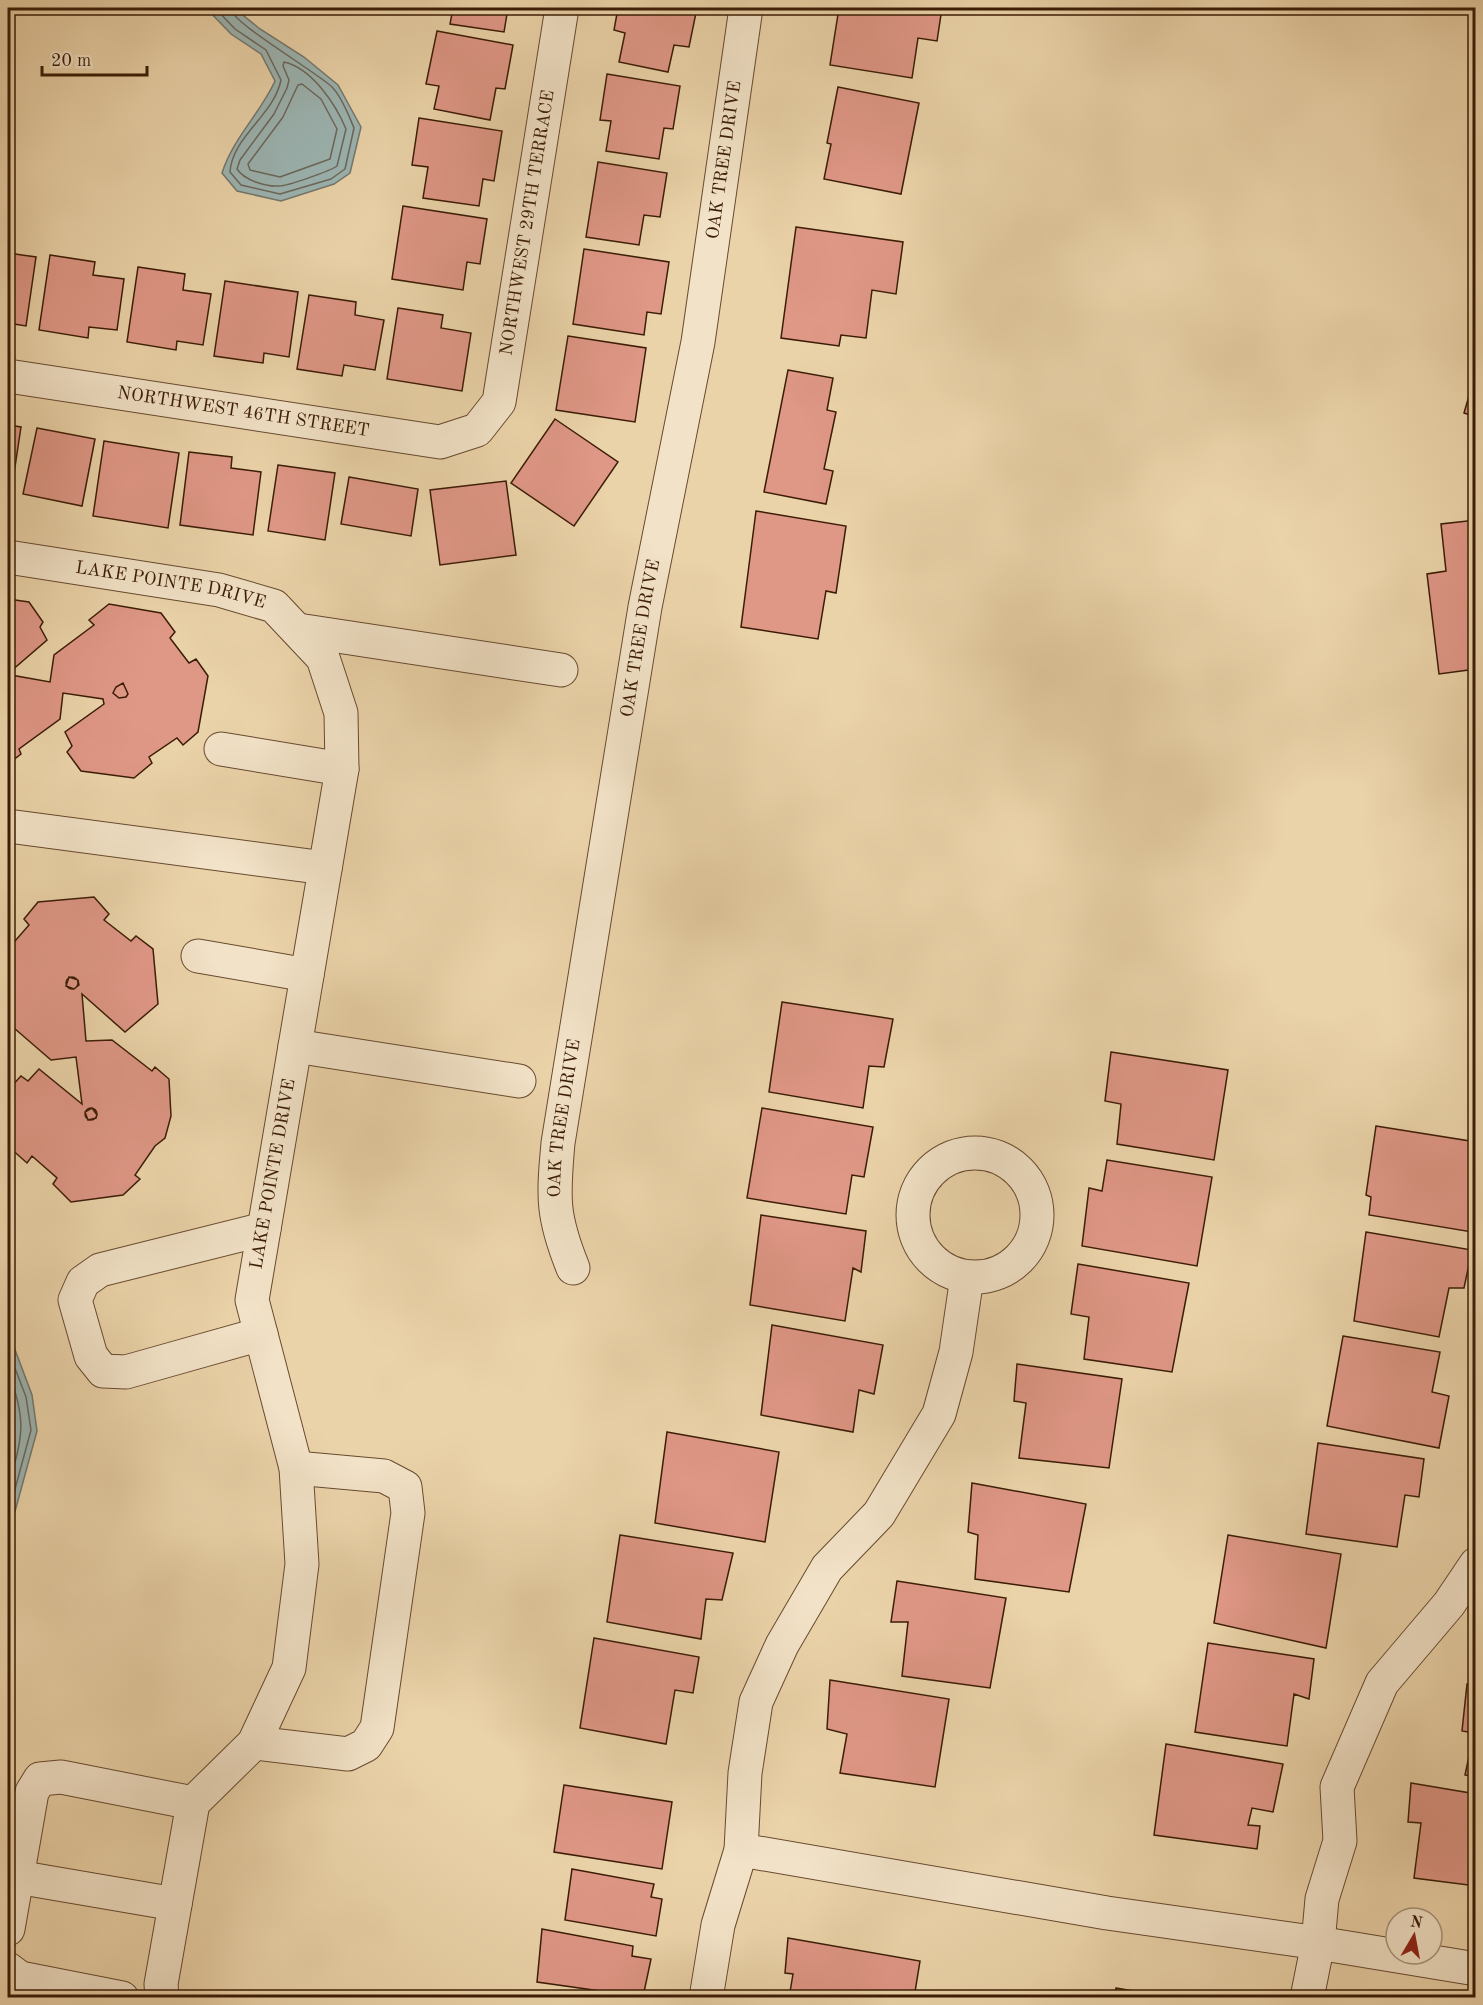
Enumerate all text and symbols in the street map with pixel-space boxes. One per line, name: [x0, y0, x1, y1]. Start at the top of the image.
scale bar: [42, 39, 147, 77]
text: 20 m: [51, 52, 91, 70]
street label: OAK TREE DRIVE: [704, 79, 744, 240]
street label: NORTHWEST 29TH TERRACE: [498, 89, 558, 357]
street label: NORTHWEST 46TH STREET: [116, 384, 371, 440]
street label: OAK TREE DRIVE: [618, 558, 663, 719]
street label: LAKE POINTE DRIVE: [74, 559, 268, 612]
street label: OAK TREE DRIVE: [546, 1038, 584, 1198]
street label: LAKE POINTE DRIVE: [247, 1077, 299, 1271]
north arrow: [1384, 1906, 1444, 1966]
text: N: [1409, 1914, 1424, 1932]

